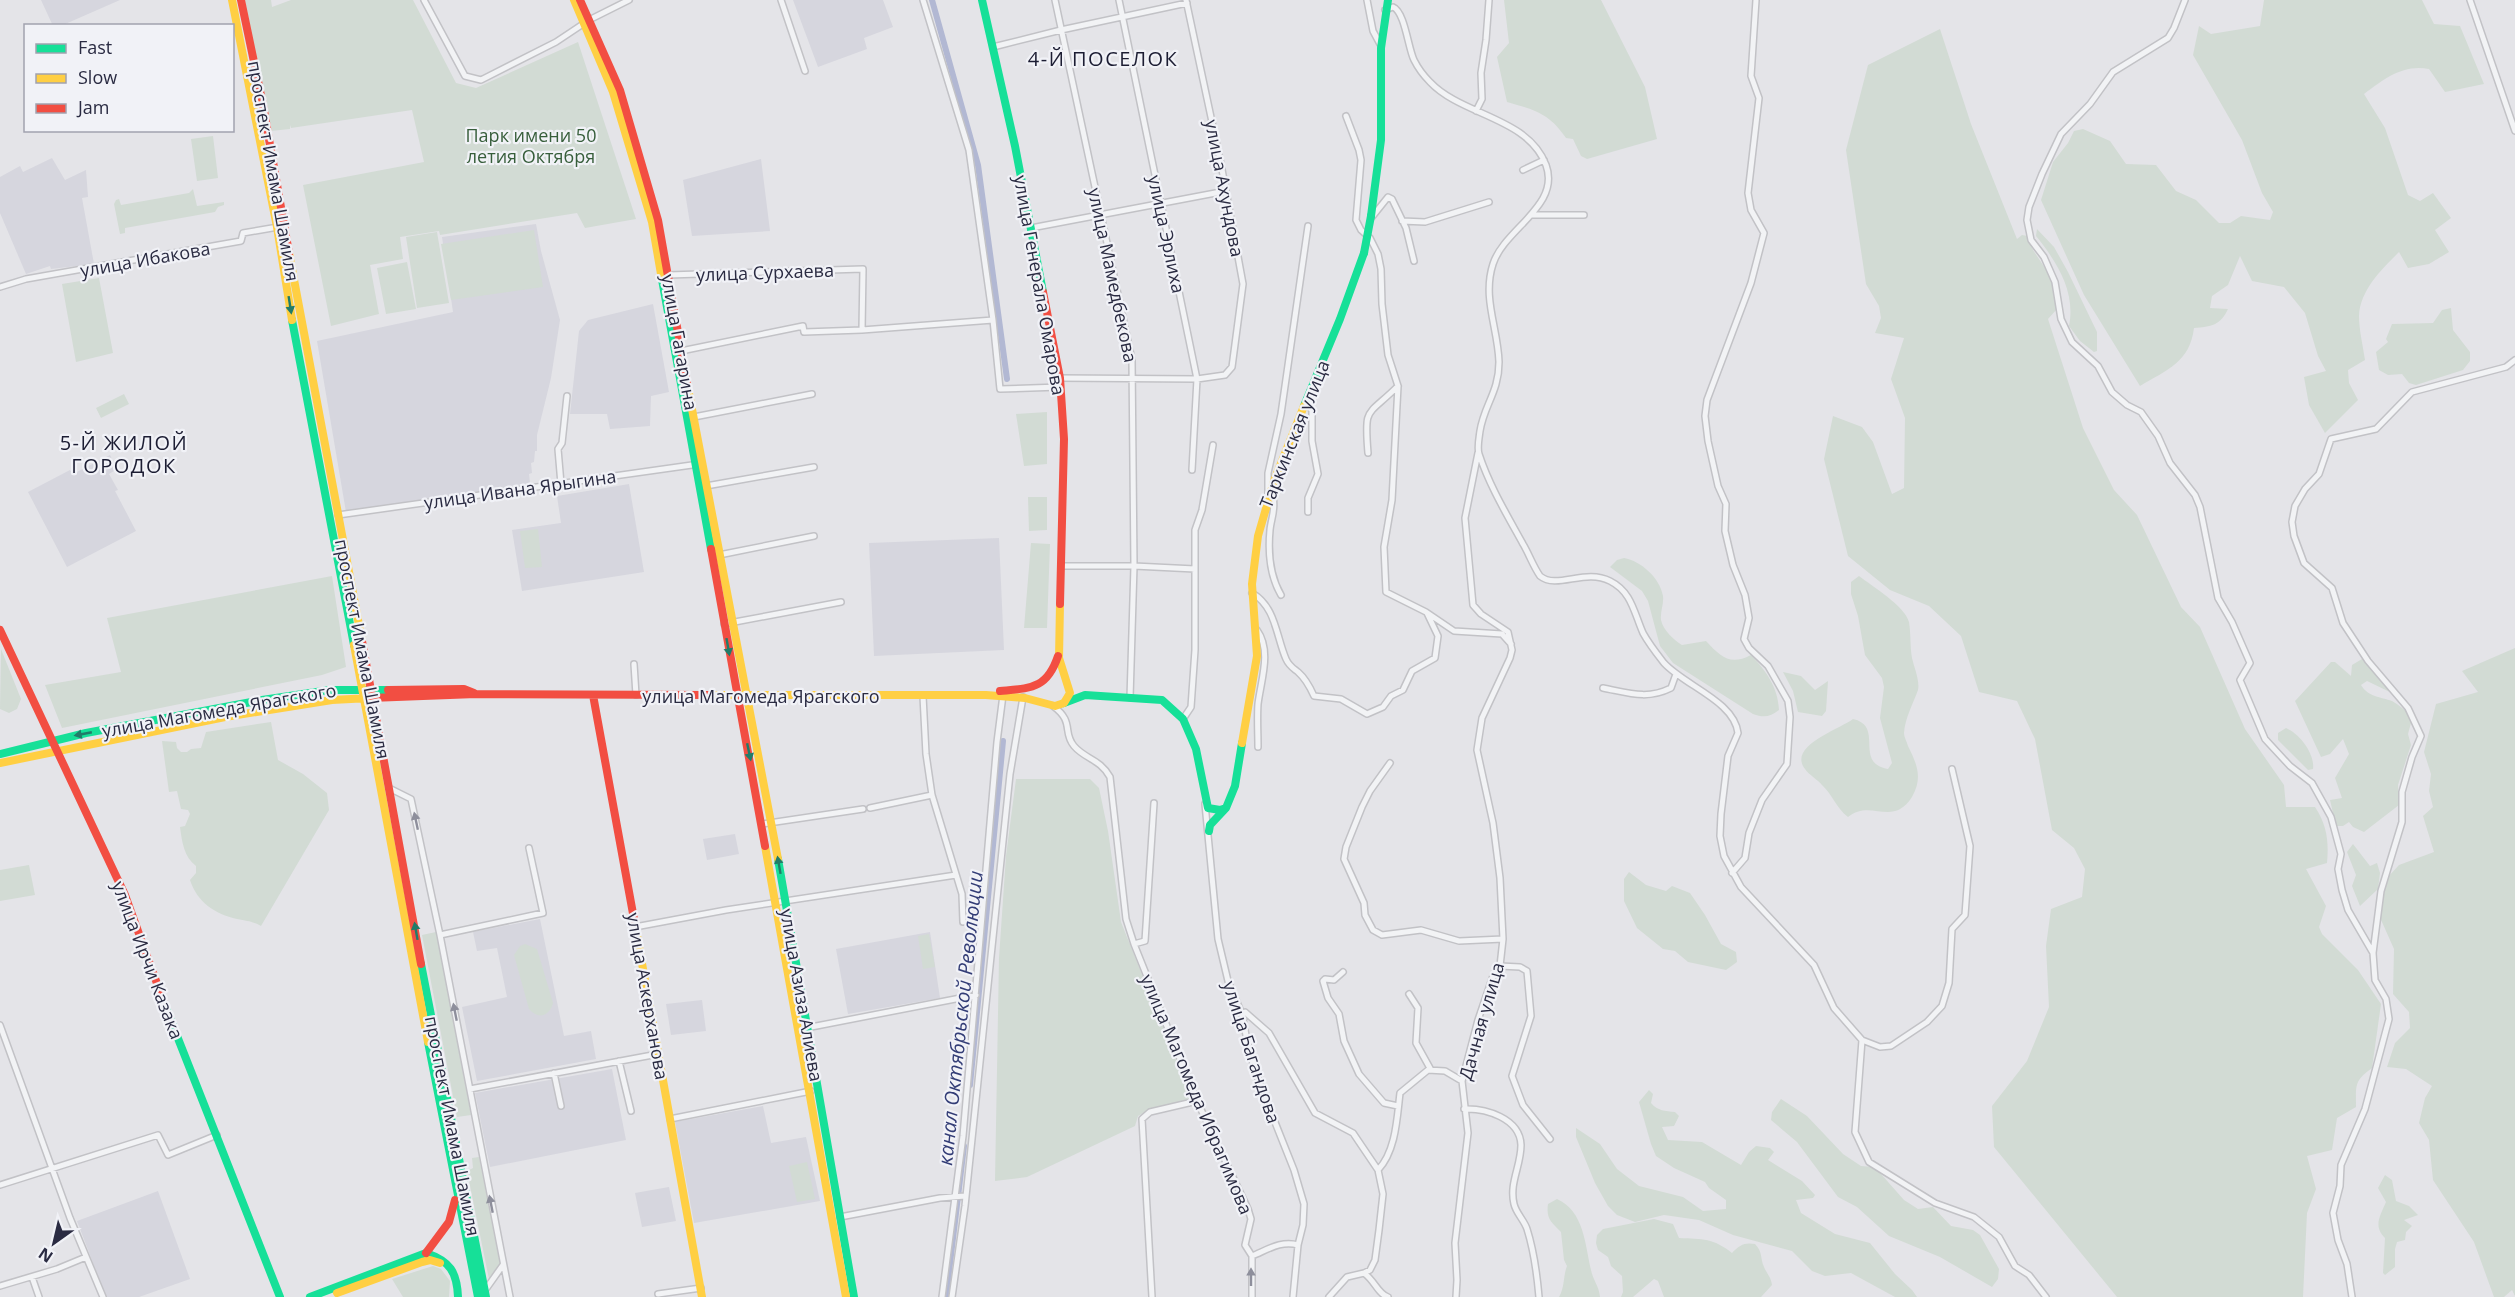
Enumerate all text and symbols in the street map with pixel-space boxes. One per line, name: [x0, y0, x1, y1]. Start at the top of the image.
legend: [24, 24, 234, 132]
text: Fast: [78, 35, 112, 59]
district label: 4-Й ПОСЕЛОК: [1028, 45, 1178, 72]
street label: проспект Имама Шамиля: [243, 59, 305, 283]
text: Slow: [78, 65, 117, 89]
text: Jam: [76, 95, 110, 119]
street label: улица Ахундова: [1200, 117, 1250, 259]
park label: Парк имени 50 летия Октября: [466, 123, 596, 168]
street label: улица Генерала Омарова: [1009, 173, 1071, 397]
street label: улица Эрлиха: [1143, 173, 1191, 295]
street label: улица Мамедбекова: [1083, 186, 1143, 364]
street label: улица Ибакова: [78, 236, 212, 282]
street label: улица Сурхаева: [696, 258, 834, 286]
street label: улица Гагарина: [656, 272, 704, 412]
one-way arrow: [285, 296, 294, 315]
street label: Таркинская улица: [1253, 356, 1335, 512]
district label: 5-Й ЖИЛОЙ ГОРОДОК: [60, 429, 188, 479]
street label: улица Ивана Ярыгина: [422, 464, 618, 514]
street label: проспект Имама Шамиля: [330, 537, 396, 761]
one-way arrow: [724, 637, 733, 656]
street label: улица Магомеда Ярагского: [100, 678, 338, 742]
street label: улица Магомеда Ярагского: [642, 684, 880, 708]
one-way arrow: [73, 730, 92, 739]
one-way arrow: [744, 743, 754, 761]
one-way arrow: [411, 811, 420, 830]
one-way arrow: [774, 855, 783, 874]
water label: канал Октябрьской Революции: [931, 869, 989, 1167]
street label: улица Ирчи Казака: [107, 878, 189, 1042]
street label: улица Азиза Алиева: [775, 907, 829, 1083]
street label: улица Аскерханова: [621, 911, 675, 1081]
one-way arrow: [411, 922, 420, 941]
street label: Дачная улица: [1453, 959, 1509, 1083]
street label: улица Магомеда Ибрагимова: [1135, 970, 1259, 1218]
street label: улица Багандова: [1218, 978, 1286, 1126]
one-way arrow: [450, 1002, 459, 1021]
street label: проспект Имама Шамиля: [420, 1014, 486, 1238]
one-way arrow: [486, 1194, 495, 1213]
north arrow: [24, 1213, 84, 1273]
text: N: [34, 1243, 57, 1268]
one-way arrow: [1247, 1267, 1256, 1286]

